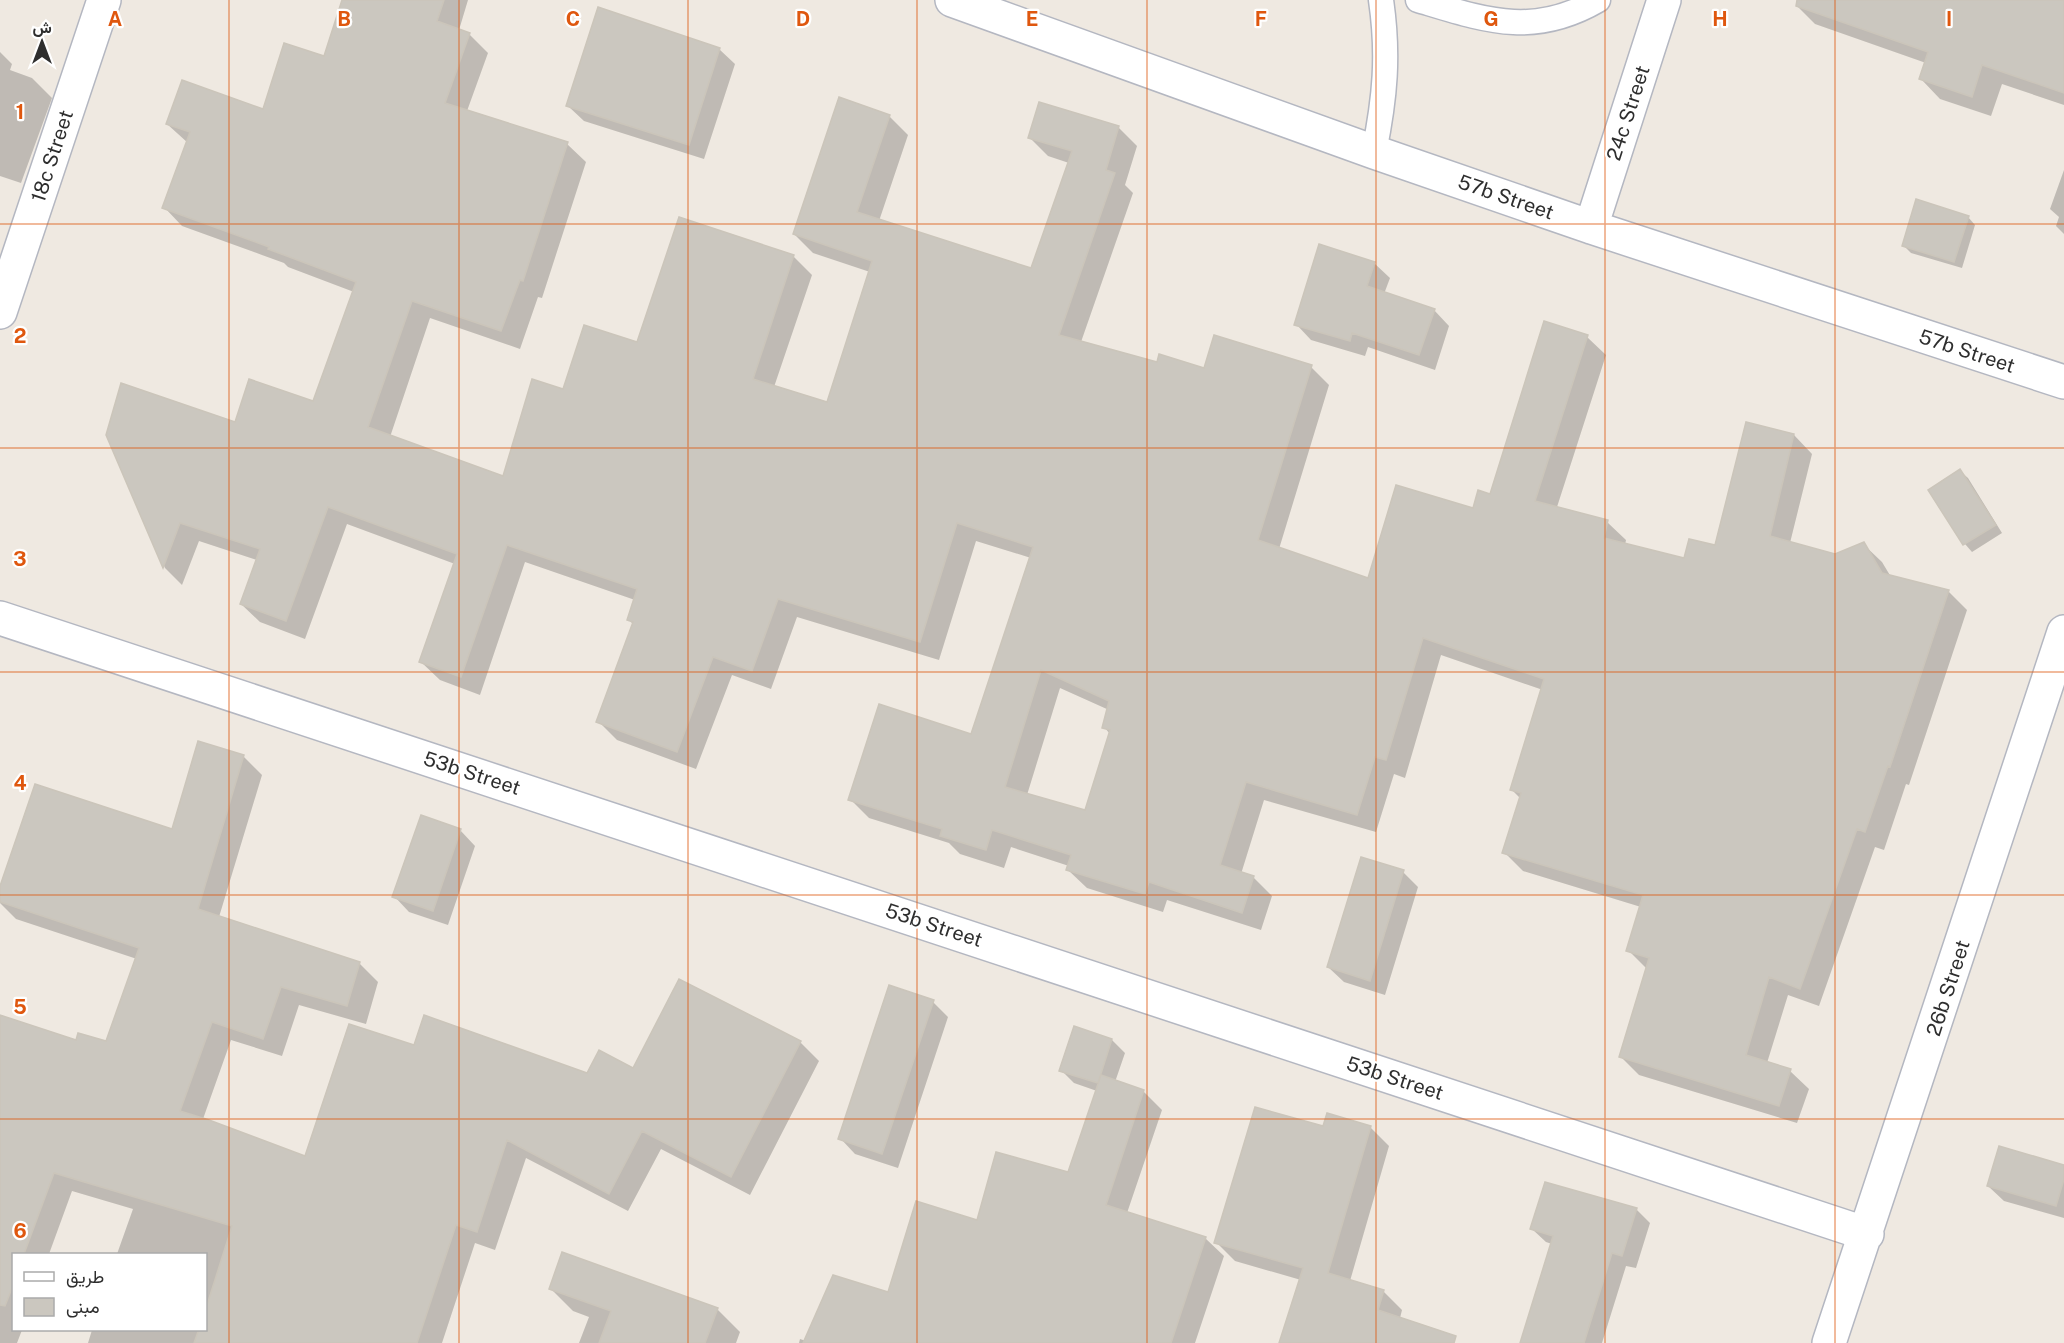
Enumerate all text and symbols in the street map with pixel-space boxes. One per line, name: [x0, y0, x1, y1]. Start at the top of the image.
text: A: [108, 7, 122, 31]
text: B: [337, 7, 351, 31]
text: C: [566, 7, 580, 31]
text: D: [796, 7, 810, 31]
text: E: [1026, 7, 1038, 31]
text: F: [1255, 7, 1267, 31]
text: G: [1483, 7, 1499, 31]
text: H: [1712, 7, 1728, 31]
text: I: [1946, 7, 1952, 31]
north arrow: [12, 12, 72, 72]
text: ش: [32, 18, 52, 37]
street label: 24c Street: [1601, 62, 1655, 164]
text: 1: [16, 100, 24, 124]
street label: 18c Street: [26, 107, 78, 205]
street label: 57b Street: [1455, 169, 1557, 225]
text: 2: [14, 324, 26, 348]
street label: 57b Street: [1916, 324, 2018, 378]
text: 3: [13, 547, 27, 571]
street label: 53b Street: [421, 746, 523, 800]
text: 4: [13, 771, 27, 795]
street label: 53b Street: [883, 898, 985, 952]
street label: 26b Street: [1921, 937, 1975, 1039]
text: 5: [13, 995, 27, 1019]
street label: 53b Street: [1344, 1051, 1446, 1105]
text: 6: [13, 1219, 27, 1243]
legend: [12, 1253, 207, 1331]
text: طريق: [66, 1266, 104, 1288]
text: مبنى: [66, 1296, 100, 1318]

